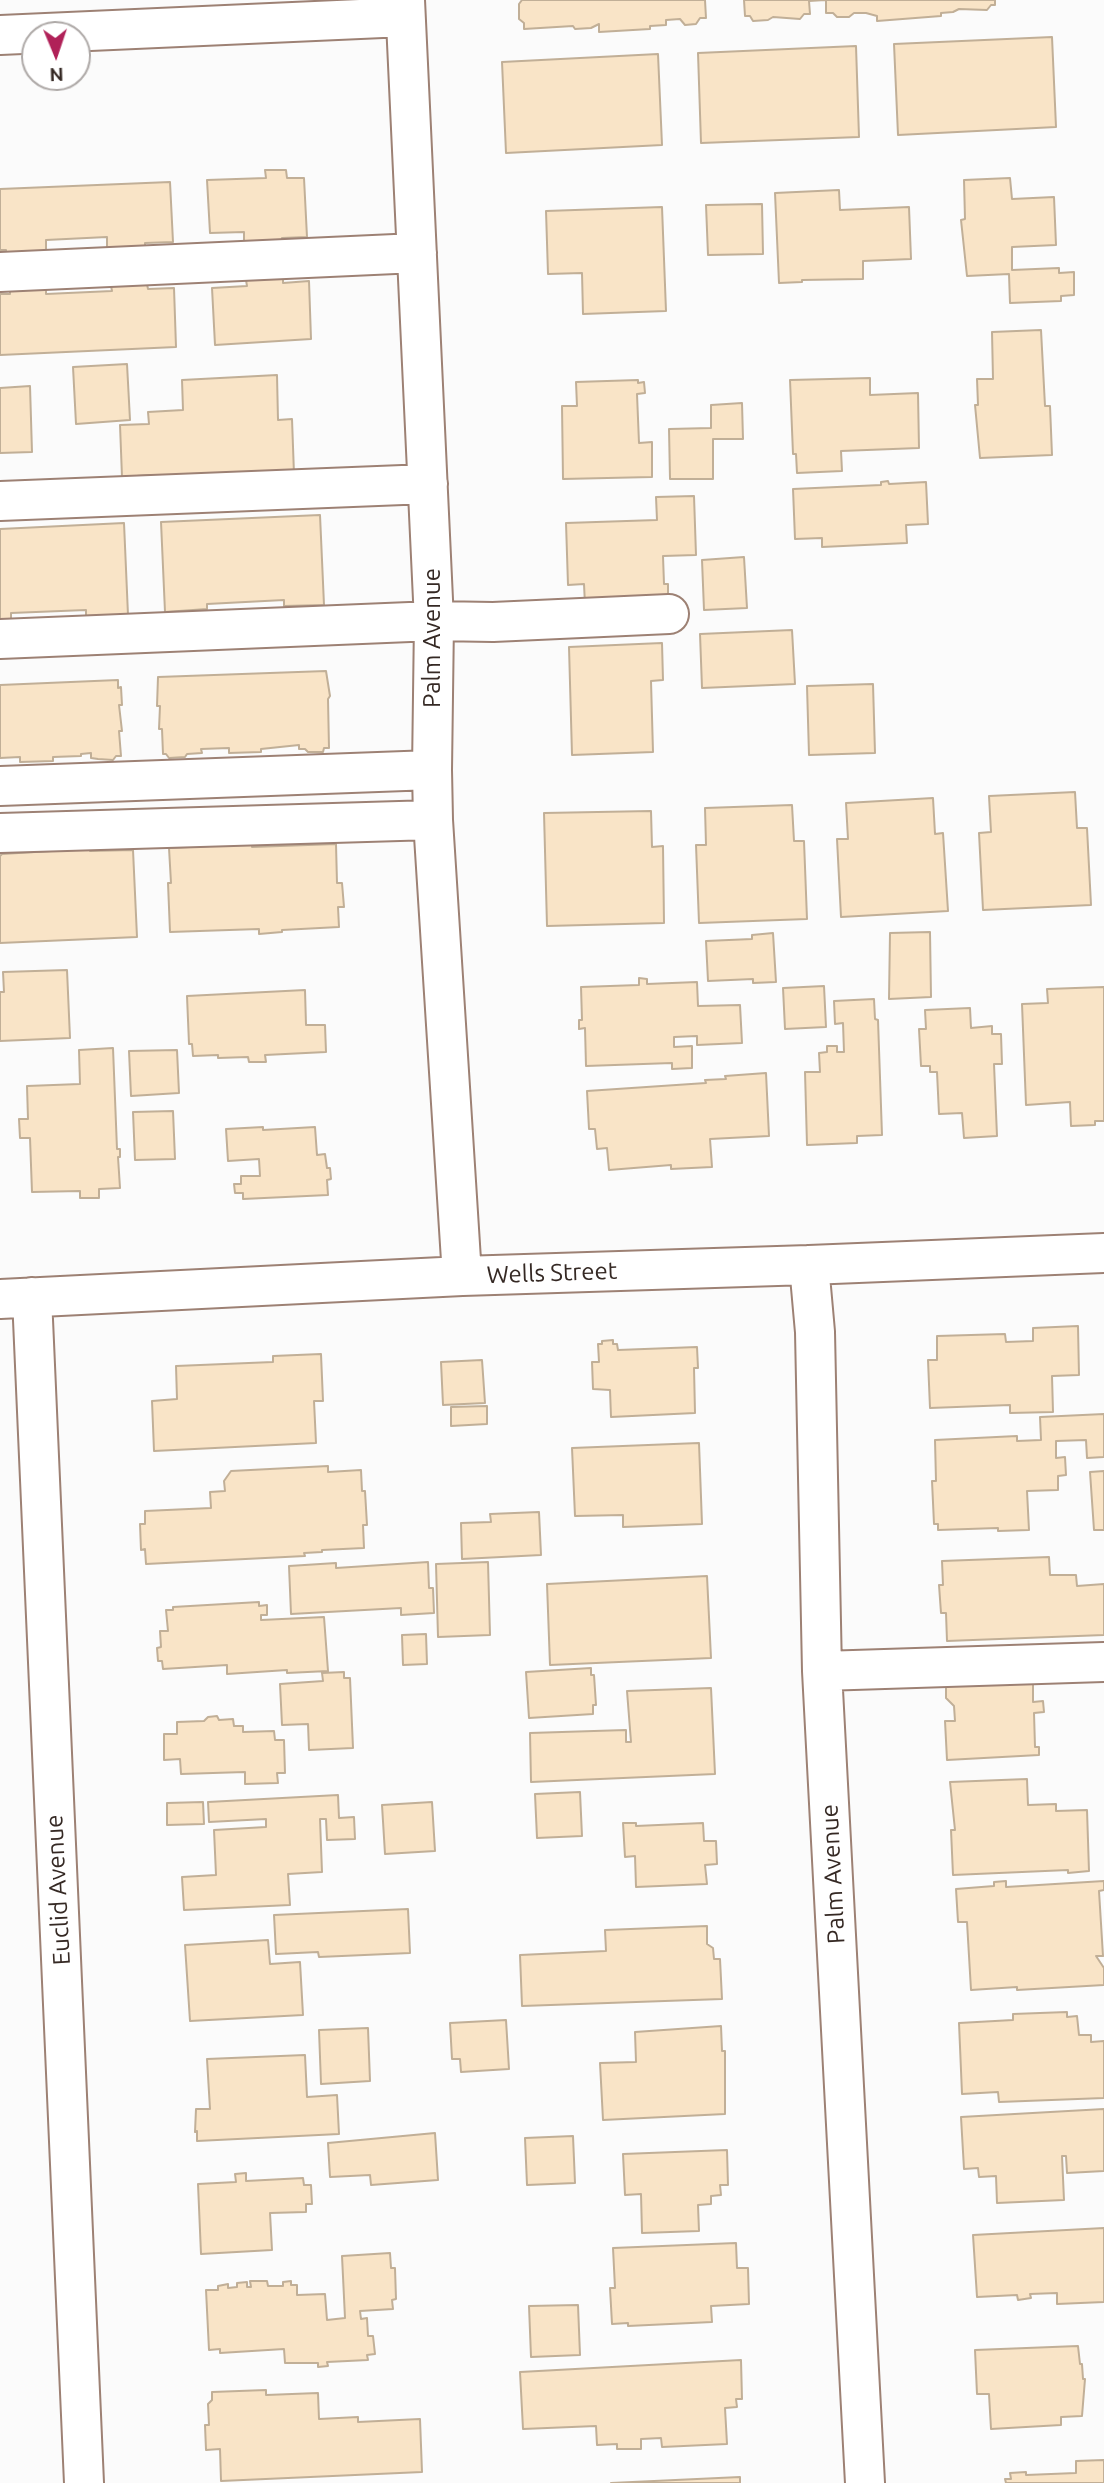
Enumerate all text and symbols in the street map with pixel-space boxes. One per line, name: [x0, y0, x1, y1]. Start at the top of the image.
north arrow: [21, 21, 91, 91]
text: N: [49, 64, 64, 86]
street label: Palm Avenue: [418, 568, 446, 708]
street label: Wells Street: [486, 1256, 618, 1290]
street label: Palm Avenue: [815, 1803, 851, 1945]
street label: Euclid Avenue: [40, 1814, 76, 1966]

